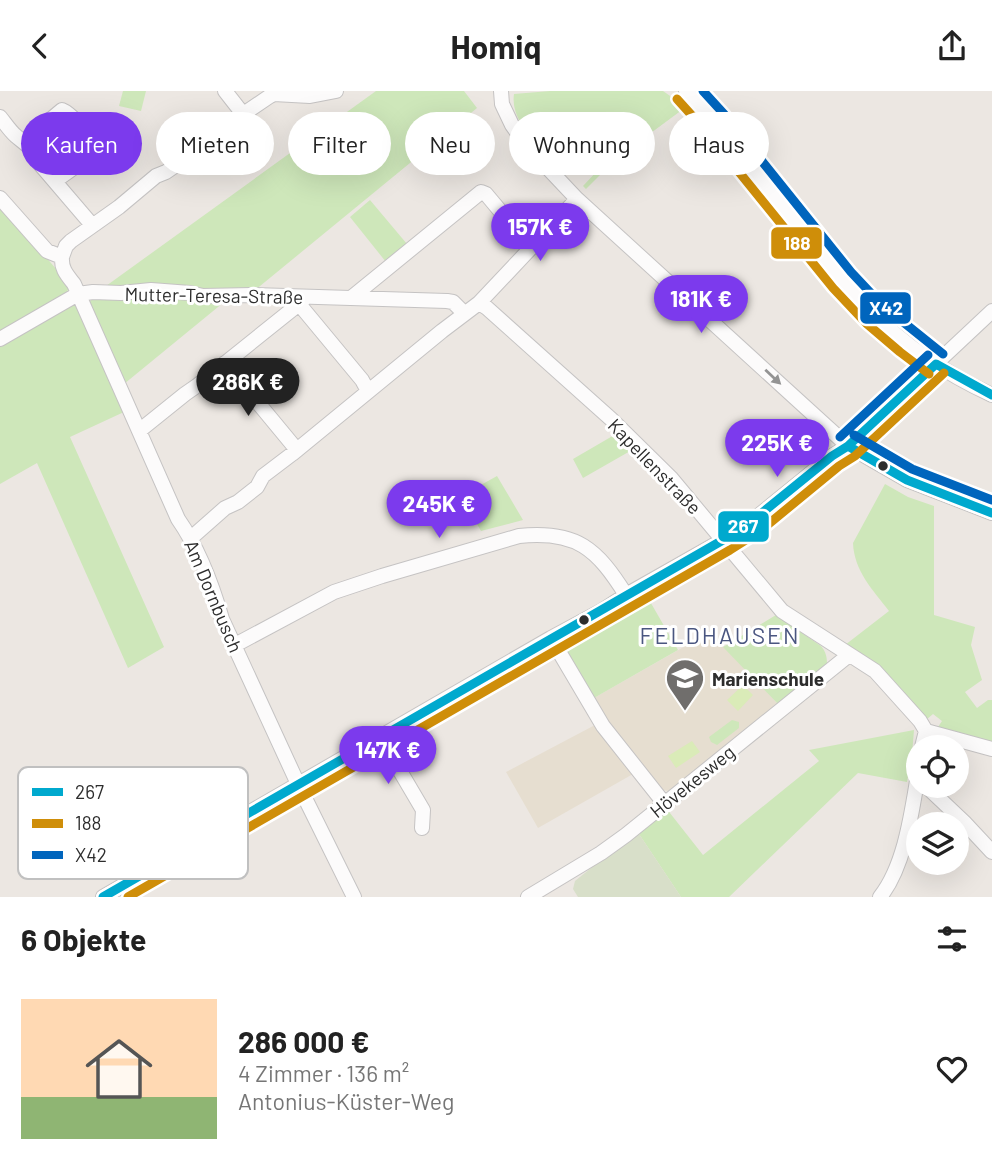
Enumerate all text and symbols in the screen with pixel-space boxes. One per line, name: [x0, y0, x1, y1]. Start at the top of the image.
icon: back: [21, 27, 59, 65]
text: Homiq: [451, 27, 541, 65]
icon: share: [933, 27, 971, 65]
chip: Kaufen: [21, 112, 142, 175]
chip: Mieten: [156, 112, 274, 175]
chip: Filter: [288, 112, 391, 175]
chip: Neu: [405, 112, 495, 175]
chip: Wohnung: [509, 112, 655, 175]
chip: Haus: [669, 112, 769, 175]
pin: 157K €: [483, 204, 597, 263]
text: 157K €: [507, 212, 573, 240]
line badge: 188: [770, 226, 823, 260]
text: 188: [783, 231, 811, 254]
pin: 181K €: [644, 275, 758, 335]
street label: Mutter-Teresa-Straße: [124, 282, 304, 308]
text: 181K €: [670, 284, 732, 312]
line badge: X42: [859, 291, 912, 325]
text: X42: [869, 296, 903, 319]
pin: 286K €: [191, 359, 305, 418]
text: 286K €: [212, 367, 284, 395]
one-way arrow: [764, 369, 781, 385]
street label: Kapellenstraße: [604, 413, 706, 519]
pin: 225K €: [720, 419, 834, 479]
text: 225K €: [741, 428, 813, 456]
unlabelled marker: [876, 459, 890, 473]
pin: 245K €: [382, 481, 496, 540]
text: 245K €: [403, 489, 475, 517]
line badge: 267: [717, 510, 770, 543]
text: 267: [728, 514, 759, 537]
street label: Am Dornbusch: [180, 536, 248, 656]
unlabelled marker: [577, 613, 591, 627]
district label: FELDHAUSEN: [639, 621, 801, 649]
school or university icon: Marienschule: [664, 657, 706, 712]
place label: Marienschule: [712, 667, 824, 690]
pin: 147K €: [331, 727, 445, 786]
text: 147K €: [355, 735, 421, 763]
map controls: [906, 735, 969, 875]
button: locate: [906, 735, 969, 798]
street label: Hövekesweg: [645, 740, 739, 822]
legend: [18, 767, 248, 879]
text: 267: [75, 780, 104, 803]
text: 188: [75, 811, 101, 834]
button: layers: [906, 812, 969, 875]
text: X42: [75, 843, 107, 866]
icon: filters: [933, 920, 971, 958]
text: 6 Objekte: [21, 921, 146, 957]
text: 286 000 €: [238, 1023, 369, 1059]
icon: home: [77, 1027, 161, 1111]
icon: heart: [933, 1050, 971, 1088]
text: 4 Zimmer · 136 m²: [238, 1059, 409, 1087]
text: Antonius-Küster-Weg: [238, 1087, 454, 1115]

